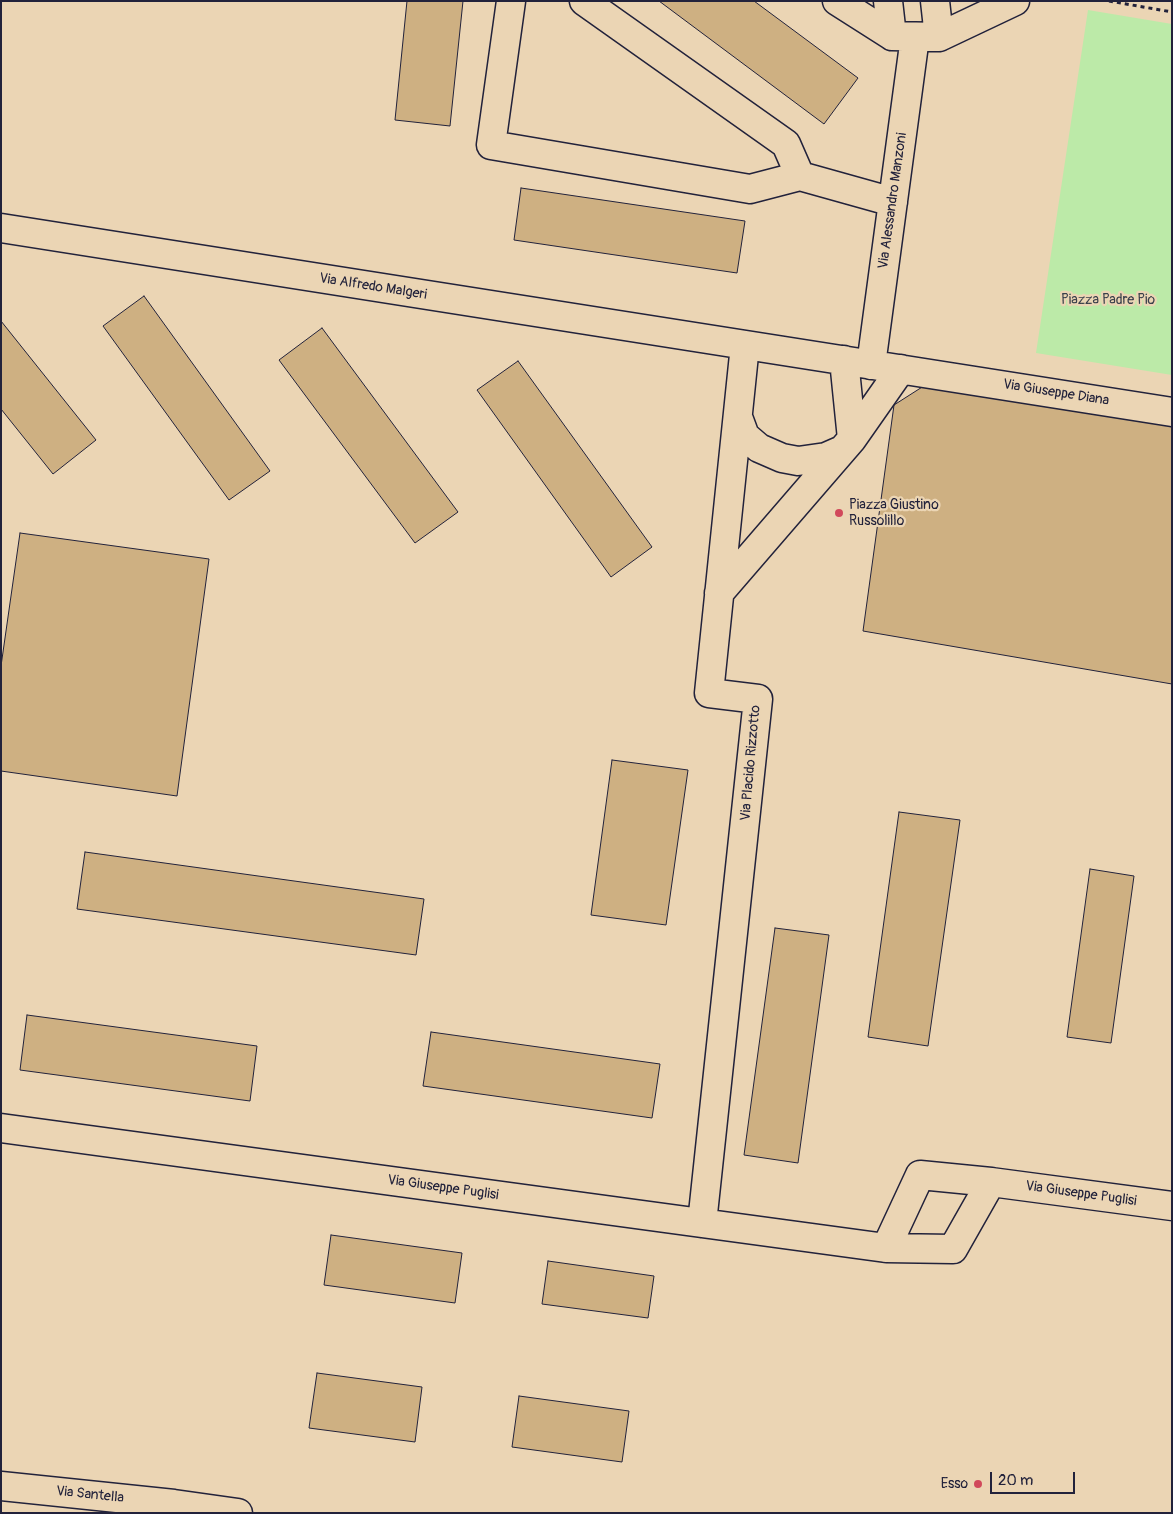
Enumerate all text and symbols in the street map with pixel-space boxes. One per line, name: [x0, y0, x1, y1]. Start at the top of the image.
street label: Via Alessandro Manzoni: [875, 132, 911, 270]
street label: Via Alfredo Malgeri: [318, 270, 428, 304]
park label: Piazza Padre Pio: [1061, 292, 1155, 308]
street label: Via Giuseppe Diana: [1002, 376, 1110, 410]
place label: Piazza Giustino Russolillo: [849, 497, 939, 530]
marker: Piazza Giustino Russolillo: [833, 507, 845, 519]
street label: Via Placido Rizzotto: [738, 704, 764, 822]
street label: Via Giuseppe Puglisi: [386, 1172, 500, 1204]
street label: Via Giuseppe Puglisi: [1024, 1178, 1138, 1210]
scale bar: [993, 1462, 1078, 1494]
text: 20 m: [998, 1471, 1033, 1490]
place label: Esso: [941, 1476, 968, 1492]
marker: Esso: [972, 1478, 984, 1490]
street label: Via Santella: [55, 1483, 125, 1507]

